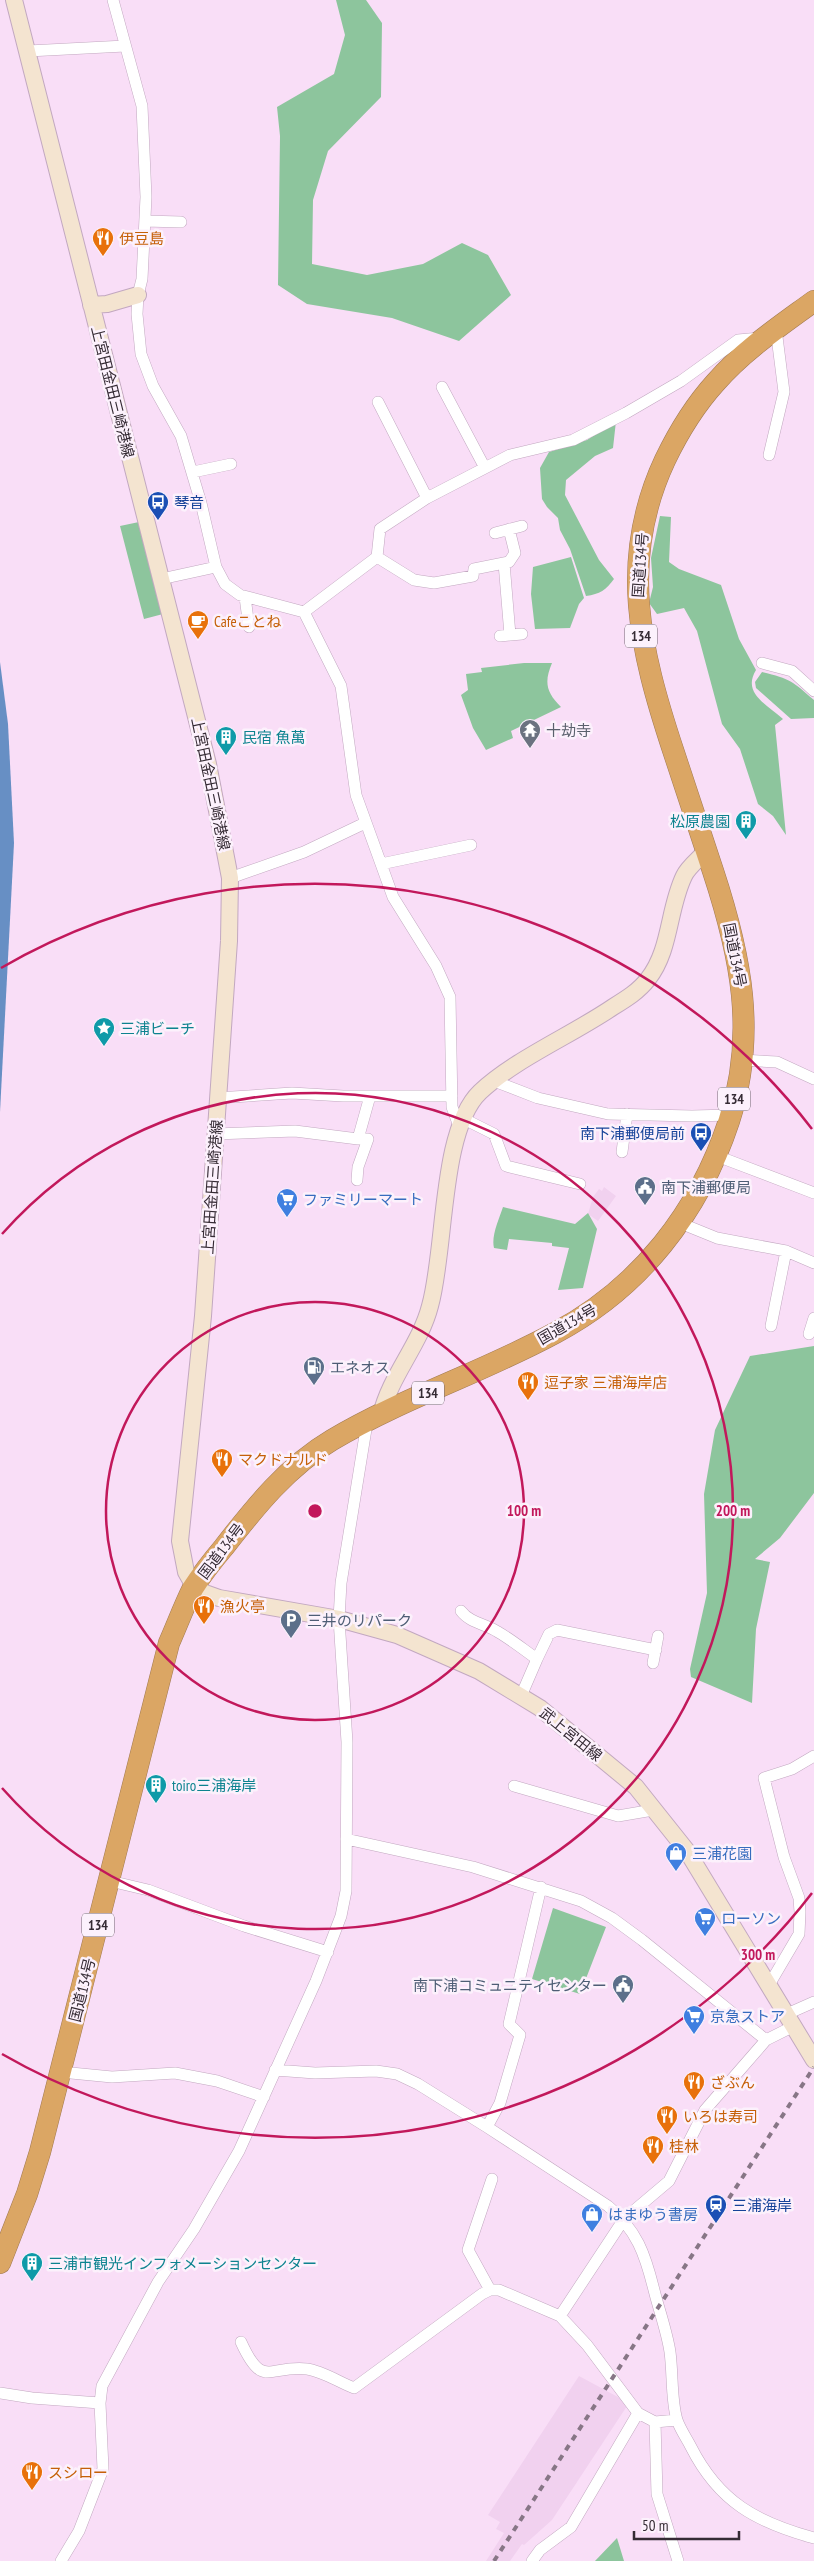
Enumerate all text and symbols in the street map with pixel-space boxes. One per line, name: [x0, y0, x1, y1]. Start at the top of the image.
restaurant icon: 伊豆島: [91, 226, 115, 257]
place label: 伊豆島: [119, 229, 164, 248]
street label: 上宮田金田三崎港線: [87, 324, 139, 460]
bus stop icon: 琴音: [146, 490, 170, 521]
place label: 琴音: [174, 493, 204, 512]
street label: 国道134号: [628, 532, 652, 598]
cafe icon: Cafeことね: [186, 609, 210, 640]
place label: Cafeことね: [214, 612, 282, 631]
road number: 134: [625, 624, 657, 648]
street label: 上宮田金田三崎港線: [188, 716, 234, 852]
temple icon: 十劫寺: [518, 718, 542, 749]
place label: 十劫寺: [546, 721, 591, 740]
building icon: 民宿 魚萬: [214, 725, 238, 756]
place label: 民宿 魚萬: [242, 728, 305, 747]
building icon: 松原農園: [734, 809, 758, 840]
place label: 松原農園: [670, 812, 730, 831]
street label: 国道134号: [719, 921, 751, 989]
place icon: 三浦ビーチ: [92, 1016, 116, 1047]
place label: 三浦ビーチ: [120, 1019, 195, 1038]
road number: 134: [718, 1088, 750, 1110]
street label: 上宮田金田三崎港線: [198, 1119, 226, 1255]
bus stop icon: 南下浦郵便局前: [689, 1121, 713, 1152]
place label: 南下浦郵便局前: [580, 1124, 685, 1143]
public building icon: 南下浦郵便局: [633, 1175, 657, 1206]
place label: 南下浦郵便局: [661, 1178, 751, 1197]
supermarket icon: ファミリーマート: [275, 1187, 299, 1218]
place label: ファミリーマート: [303, 1190, 423, 1209]
street label: 国道134号: [534, 1299, 600, 1349]
fuel station icon: エネオス: [302, 1355, 326, 1386]
place label: エネオス: [330, 1358, 390, 1377]
restaurant icon: 逗子家 三浦海岸店: [516, 1370, 540, 1401]
place label: 逗子家 三浦海岸店: [544, 1373, 667, 1392]
road number: 134: [412, 1382, 444, 1405]
restaurant icon: マクドナルド: [210, 1447, 234, 1478]
place label: マクドナルド: [238, 1450, 328, 1469]
text: 100 m: [507, 1501, 541, 1520]
text: 200 m: [716, 1501, 750, 1520]
centre of rings: [306, 1502, 324, 1520]
street label: 国道134号: [194, 1519, 248, 1583]
restaurant icon: 漁火亭: [192, 1594, 216, 1625]
place label: 漁火亭: [220, 1597, 265, 1616]
parking icon: 三井のリパーク: [279, 1608, 303, 1639]
place label: 三井のリパーク: [307, 1611, 412, 1630]
street label: 武上宮田線: [536, 1703, 606, 1765]
building icon: toiro三浦海岸: [144, 1773, 168, 1804]
place label: toiro三浦海岸: [172, 1776, 256, 1795]
shop icon: 三浦花園: [664, 1841, 688, 1872]
place label: 三浦花園: [692, 1844, 752, 1863]
supermarket icon: ローソン: [693, 1906, 717, 1937]
place label: ローソン: [721, 1909, 781, 1928]
road number: 134: [82, 1914, 114, 1936]
text: 300 m: [741, 1945, 775, 1964]
street label: 国道134号: [65, 1956, 99, 2024]
public building icon: 南下浦コミュニティセンター: [611, 1973, 635, 2004]
place label: 南下浦コミュニティセンター: [413, 1976, 607, 1995]
supermarket icon: 京急ストア: [682, 2004, 706, 2035]
place label: 京急ストア: [710, 2007, 785, 2026]
restaurant icon: ざぶん: [682, 2070, 706, 2101]
place label: ざぶん: [710, 2073, 755, 2092]
restaurant icon: いろは寿司: [655, 2104, 679, 2135]
place label: いろは寿司: [683, 2107, 758, 2126]
restaurant icon: 桂林: [641, 2134, 665, 2165]
place label: 桂林: [669, 2137, 699, 2156]
station icon: 三浦海岸: [704, 2193, 728, 2224]
place label: 三浦海岸: [732, 2196, 792, 2215]
shop icon: はまゆう書房: [580, 2202, 604, 2233]
place label: はまゆう書房: [608, 2205, 698, 2224]
building icon: 三浦市観光インフォメーションセンター: [20, 2251, 44, 2282]
place label: 三浦市観光インフォメーションセンター: [48, 2254, 317, 2273]
restaurant icon: スシロー: [20, 2460, 44, 2491]
place label: スシロー: [48, 2463, 108, 2482]
scale bar: [634, 2508, 739, 2540]
text: 50 m: [642, 2516, 668, 2535]

